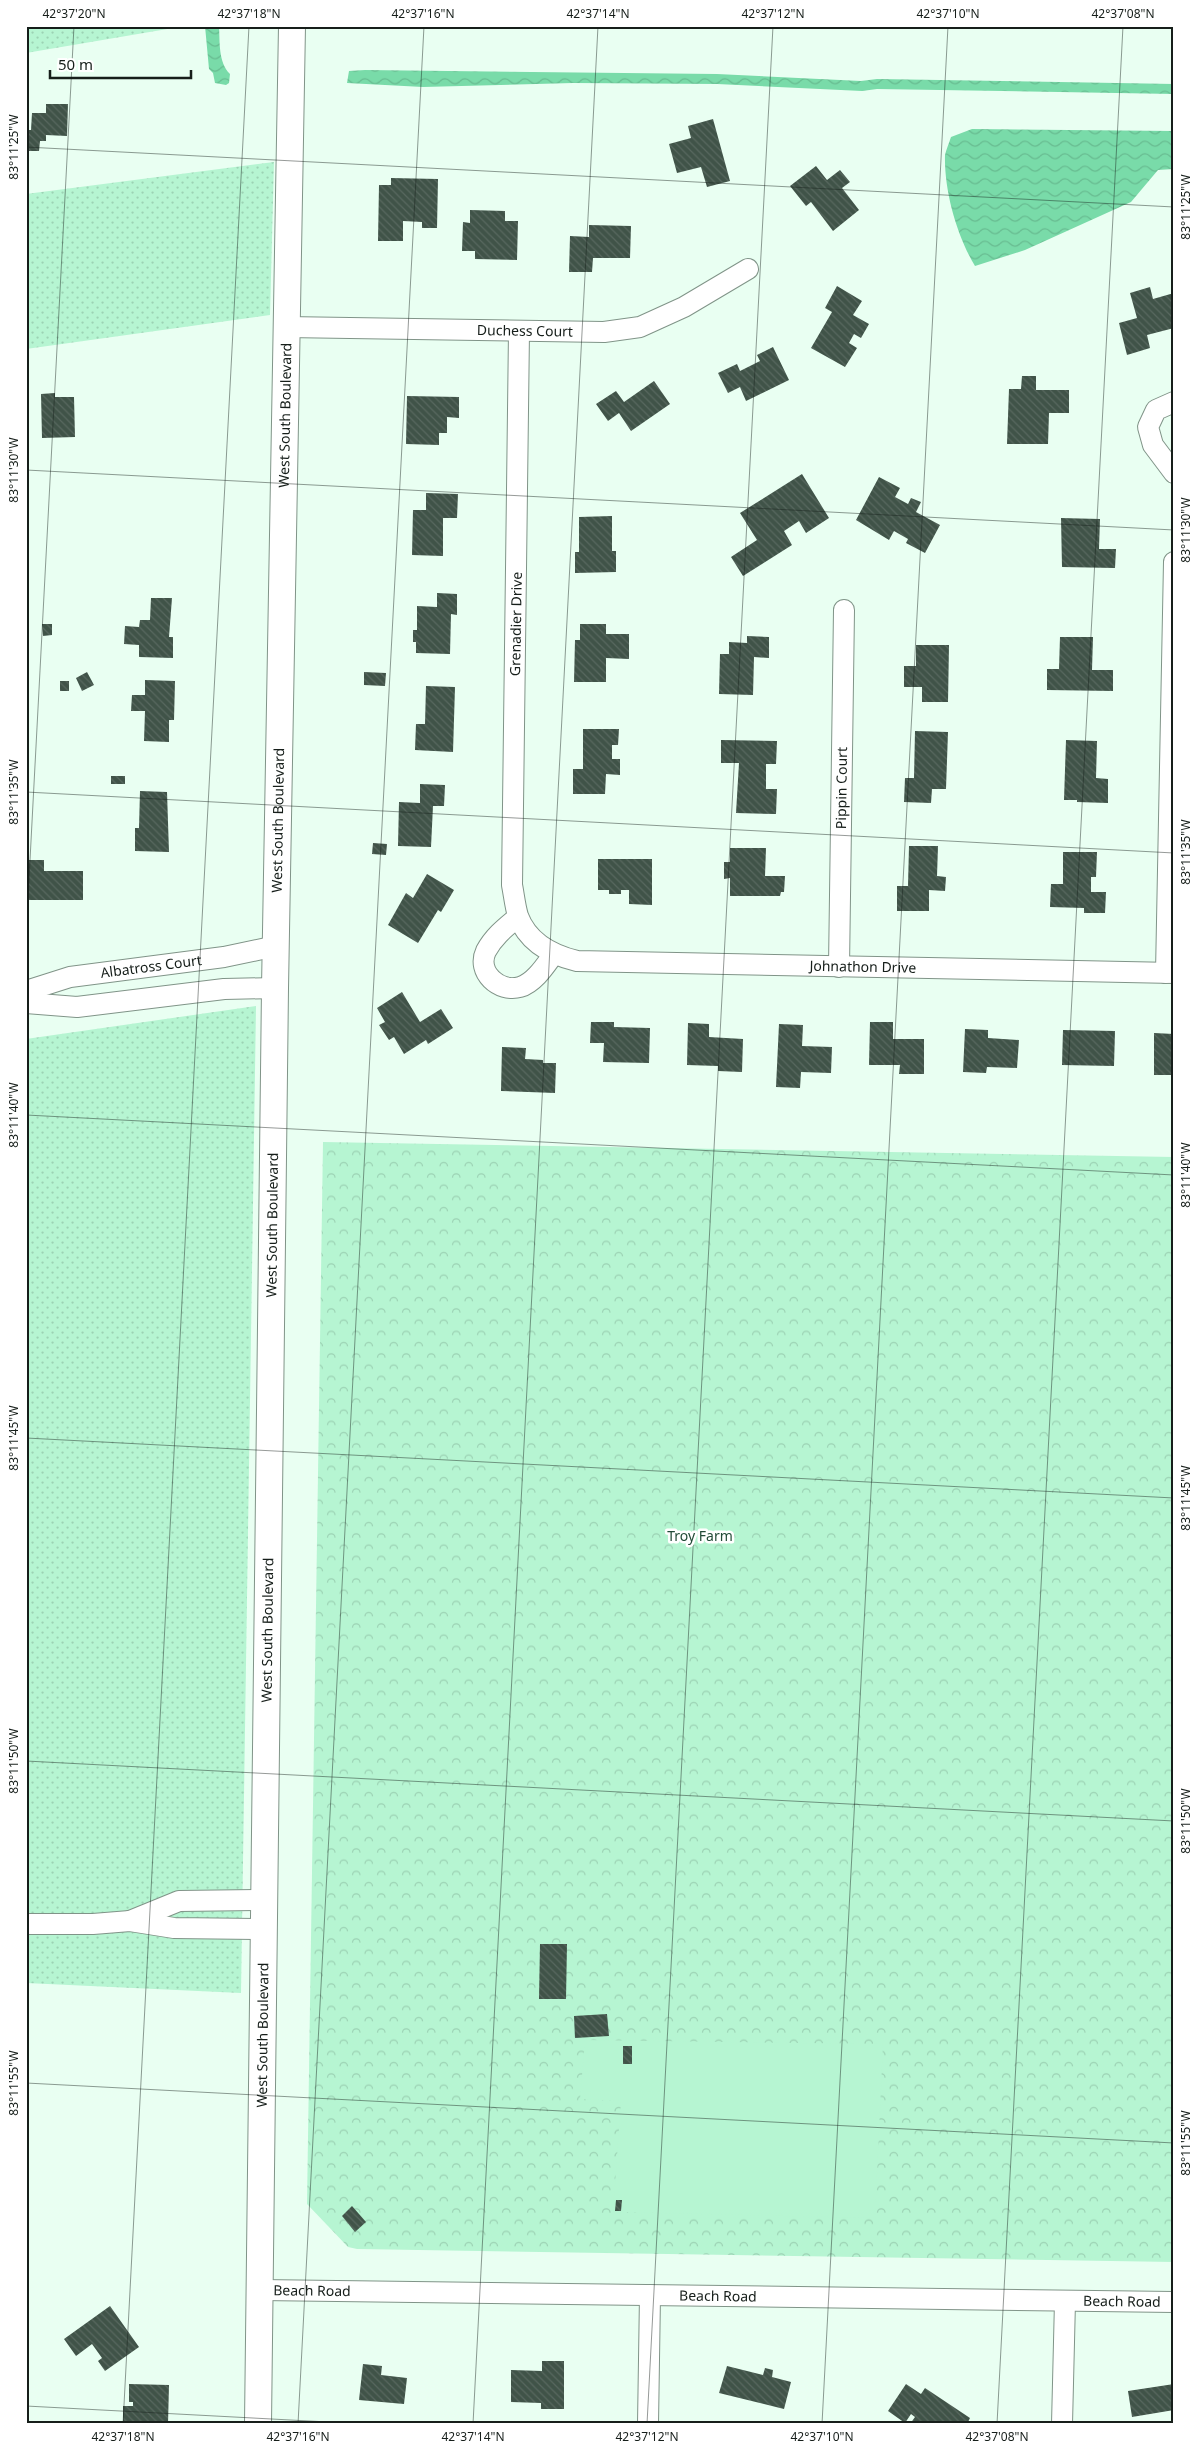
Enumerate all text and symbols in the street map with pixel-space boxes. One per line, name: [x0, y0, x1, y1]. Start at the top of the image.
text: 42°37'20"N: [42, 5, 106, 22]
text: 42°37'18"N: [217, 5, 281, 22]
text: 42°37'16"N: [391, 5, 455, 22]
text: 42°37'14"N: [566, 5, 630, 22]
text: 42°37'12"N: [741, 5, 805, 22]
text: 42°37'10"N: [916, 5, 980, 22]
text: 42°37'08"N: [1091, 5, 1155, 22]
scale bar: [50, 48, 191, 80]
text: 50 m: [58, 54, 93, 74]
text: 83°11'25"W: [5, 114, 22, 180]
text: 83°11'25"W: [1177, 174, 1194, 240]
street label: Duchess Court: [477, 320, 573, 341]
street label: West South Boulevard: [274, 343, 295, 488]
text: 83°11'30"W: [5, 437, 22, 503]
text: 83°11'30"W: [1177, 497, 1194, 563]
street label: Grenadier Drive: [505, 572, 526, 676]
street label: Pippin Court: [831, 747, 851, 829]
street label: West South Boulevard: [267, 748, 288, 893]
text: 83°11'35"W: [5, 759, 22, 825]
text: 83°11'35"W: [1177, 819, 1194, 885]
street label: Albatross Court: [99, 950, 203, 982]
street label: Johnathon Drive: [807, 956, 916, 977]
text: 83°11'40"W: [5, 1082, 22, 1148]
text: 83°11'40"W: [1177, 1142, 1194, 1208]
street label: West South Boulevard: [261, 1153, 282, 1298]
text: 83°11'45"W: [5, 1405, 22, 1471]
text: 83°11'45"W: [1177, 1465, 1194, 1531]
park label: Troy Farm: [667, 1526, 733, 1545]
street label: West South Boulevard: [257, 1557, 277, 1703]
text: 83°11'50"W: [5, 1728, 22, 1794]
text: 83°11'50"W: [1177, 1788, 1194, 1854]
street label: West South Boulevard: [252, 1962, 272, 2108]
text: 83°11'55"W: [5, 2050, 22, 2116]
text: 83°11'55"W: [1177, 2110, 1194, 2176]
street label: Beach Road: [273, 2280, 351, 2300]
street label: Beach Road: [679, 2286, 757, 2306]
street label: Beach Road: [1083, 2291, 1161, 2311]
text: 42°37'18"N: [91, 2428, 155, 2445]
text: 42°37'16"N: [266, 2428, 330, 2445]
text: 42°37'14"N: [441, 2428, 505, 2445]
text: 42°37'12"N: [615, 2428, 679, 2445]
text: 42°37'10"N: [790, 2428, 854, 2445]
text: 42°37'08"N: [965, 2428, 1029, 2445]

